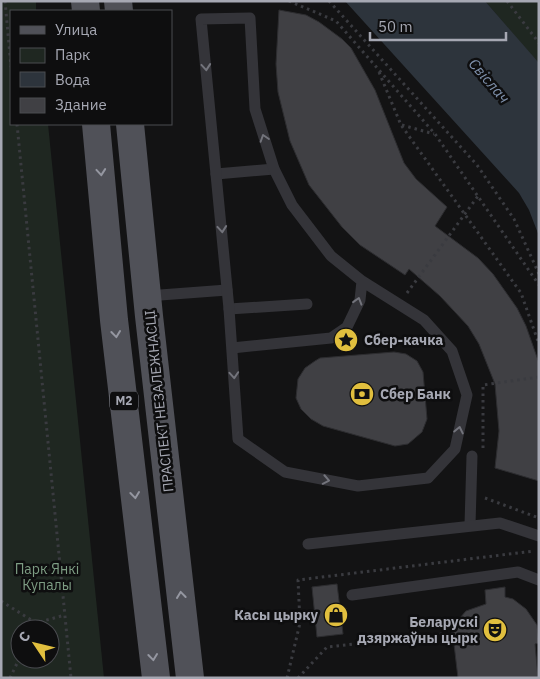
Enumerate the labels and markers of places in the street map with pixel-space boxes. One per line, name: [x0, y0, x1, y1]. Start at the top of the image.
place icon: Сбер-качка: [333, 327, 359, 353]
place label: Сбер-качка: [364, 331, 443, 349]
bank icon: Сбер Банк: [349, 381, 375, 407]
place label: Сбер Банк: [380, 385, 451, 403]
shop icon: Касы цырку: [323, 602, 349, 628]
place label: Касы цырку: [234, 606, 319, 624]
place label: Беларускі дзяржаўны цырк: [357, 613, 478, 647]
theatre icon: Беларускі дзяржаўны цырк: [482, 617, 508, 643]

